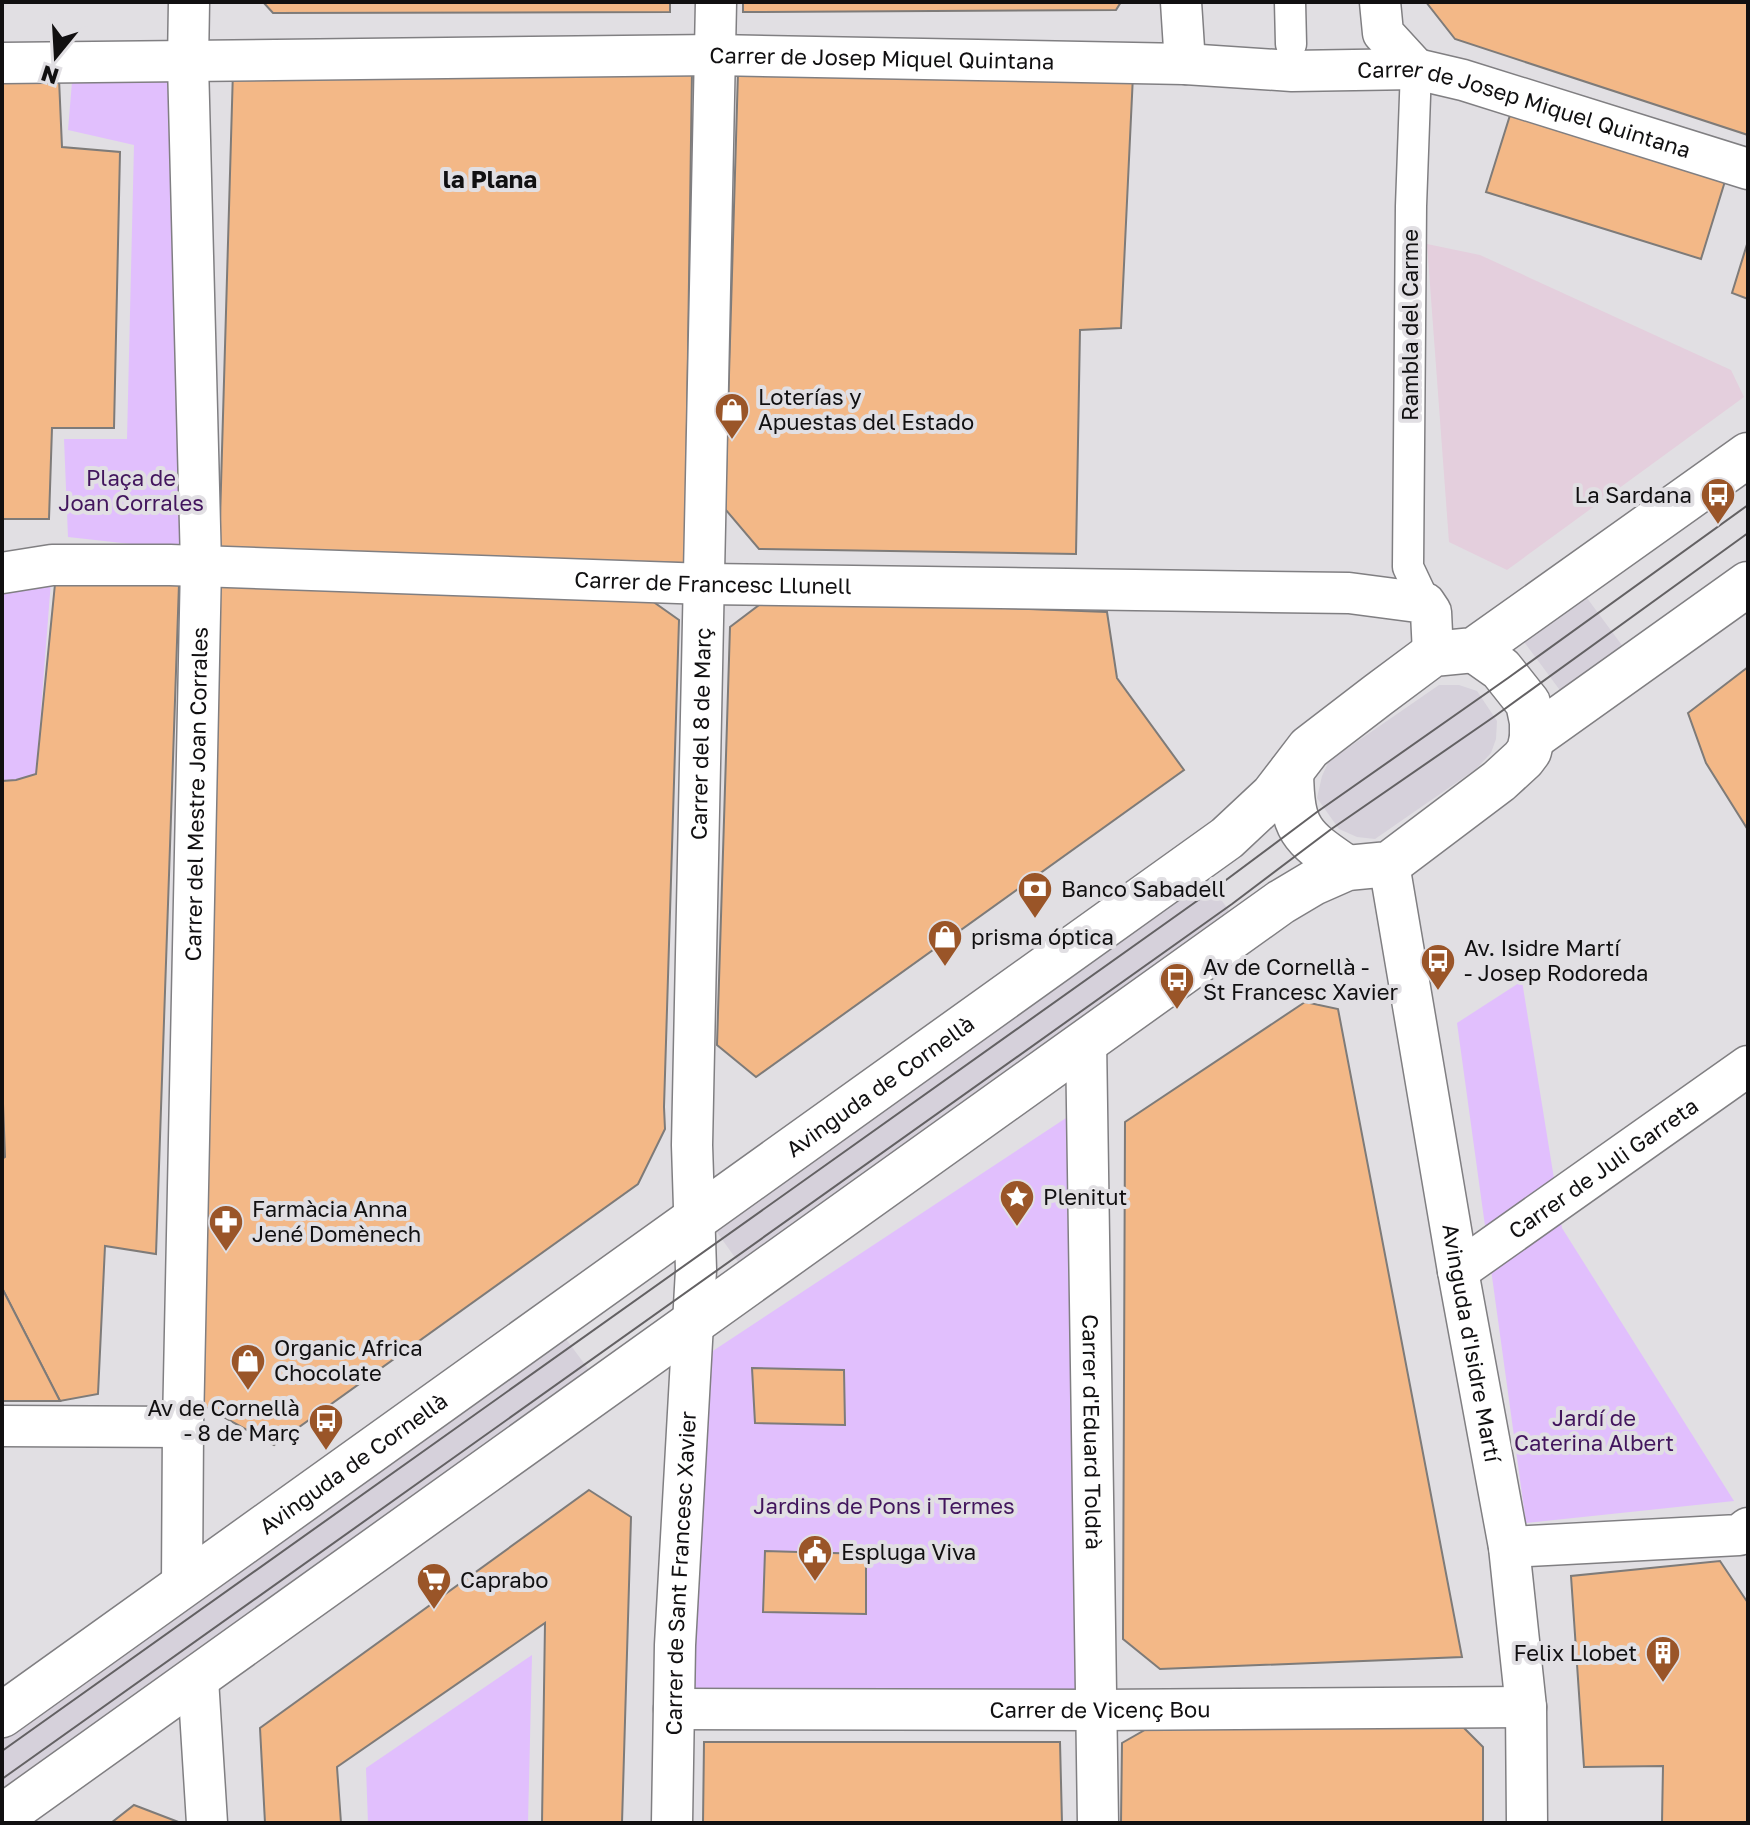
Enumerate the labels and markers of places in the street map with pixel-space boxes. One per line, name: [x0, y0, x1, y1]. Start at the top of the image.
place label: Loterías y Apuestas del Estado: [758, 383, 974, 435]
shop icon: Loterías y Apuestas del Estado: [713, 391, 751, 441]
bus stop icon: La Sardana: [1699, 476, 1737, 526]
place label: La Sardana: [1575, 481, 1692, 508]
bank icon: Banco Sabadell: [1016, 870, 1054, 920]
place label: Banco Sabadell: [1061, 875, 1225, 902]
shop icon: prisma óptica: [926, 918, 964, 968]
place label: prisma óptica: [971, 923, 1114, 950]
place label: Av. Isidre Martí - Josep Rodoreda: [1464, 934, 1648, 986]
bus stop icon: Av. Isidre Martí - Josep Rodoreda: [1419, 942, 1457, 992]
place label: Av de Cornellà - St Francesc Xavier: [1203, 953, 1399, 1005]
bus stop icon: Av de Cornellà - St Francesc Xavier: [1158, 961, 1196, 1011]
place icon: Plenitut: [998, 1178, 1036, 1228]
place label: Plenitut: [1043, 1183, 1127, 1210]
place label: Farmàcia Anna Jené Domènech: [252, 1195, 421, 1247]
pharmacy icon: Farmàcia Anna Jené Domènech: [207, 1203, 245, 1253]
place label: Organic Africa Chocolate: [274, 1334, 423, 1386]
shop icon: Organic Africa Chocolate: [229, 1342, 267, 1392]
place label: Av de Cornellà - 8 de Març: [147, 1394, 300, 1446]
bus stop icon: Av de Cornellà - 8 de Març: [307, 1402, 345, 1452]
public building icon: Espluga Viva: [796, 1533, 834, 1583]
place label: Espluga Viva: [841, 1538, 976, 1565]
supermarket icon: Caprabo: [415, 1561, 453, 1611]
place label: Caprabo: [460, 1566, 548, 1593]
building icon: Felix Llobet: [1644, 1634, 1682, 1684]
place label: Felix Llobet: [1513, 1639, 1637, 1666]

